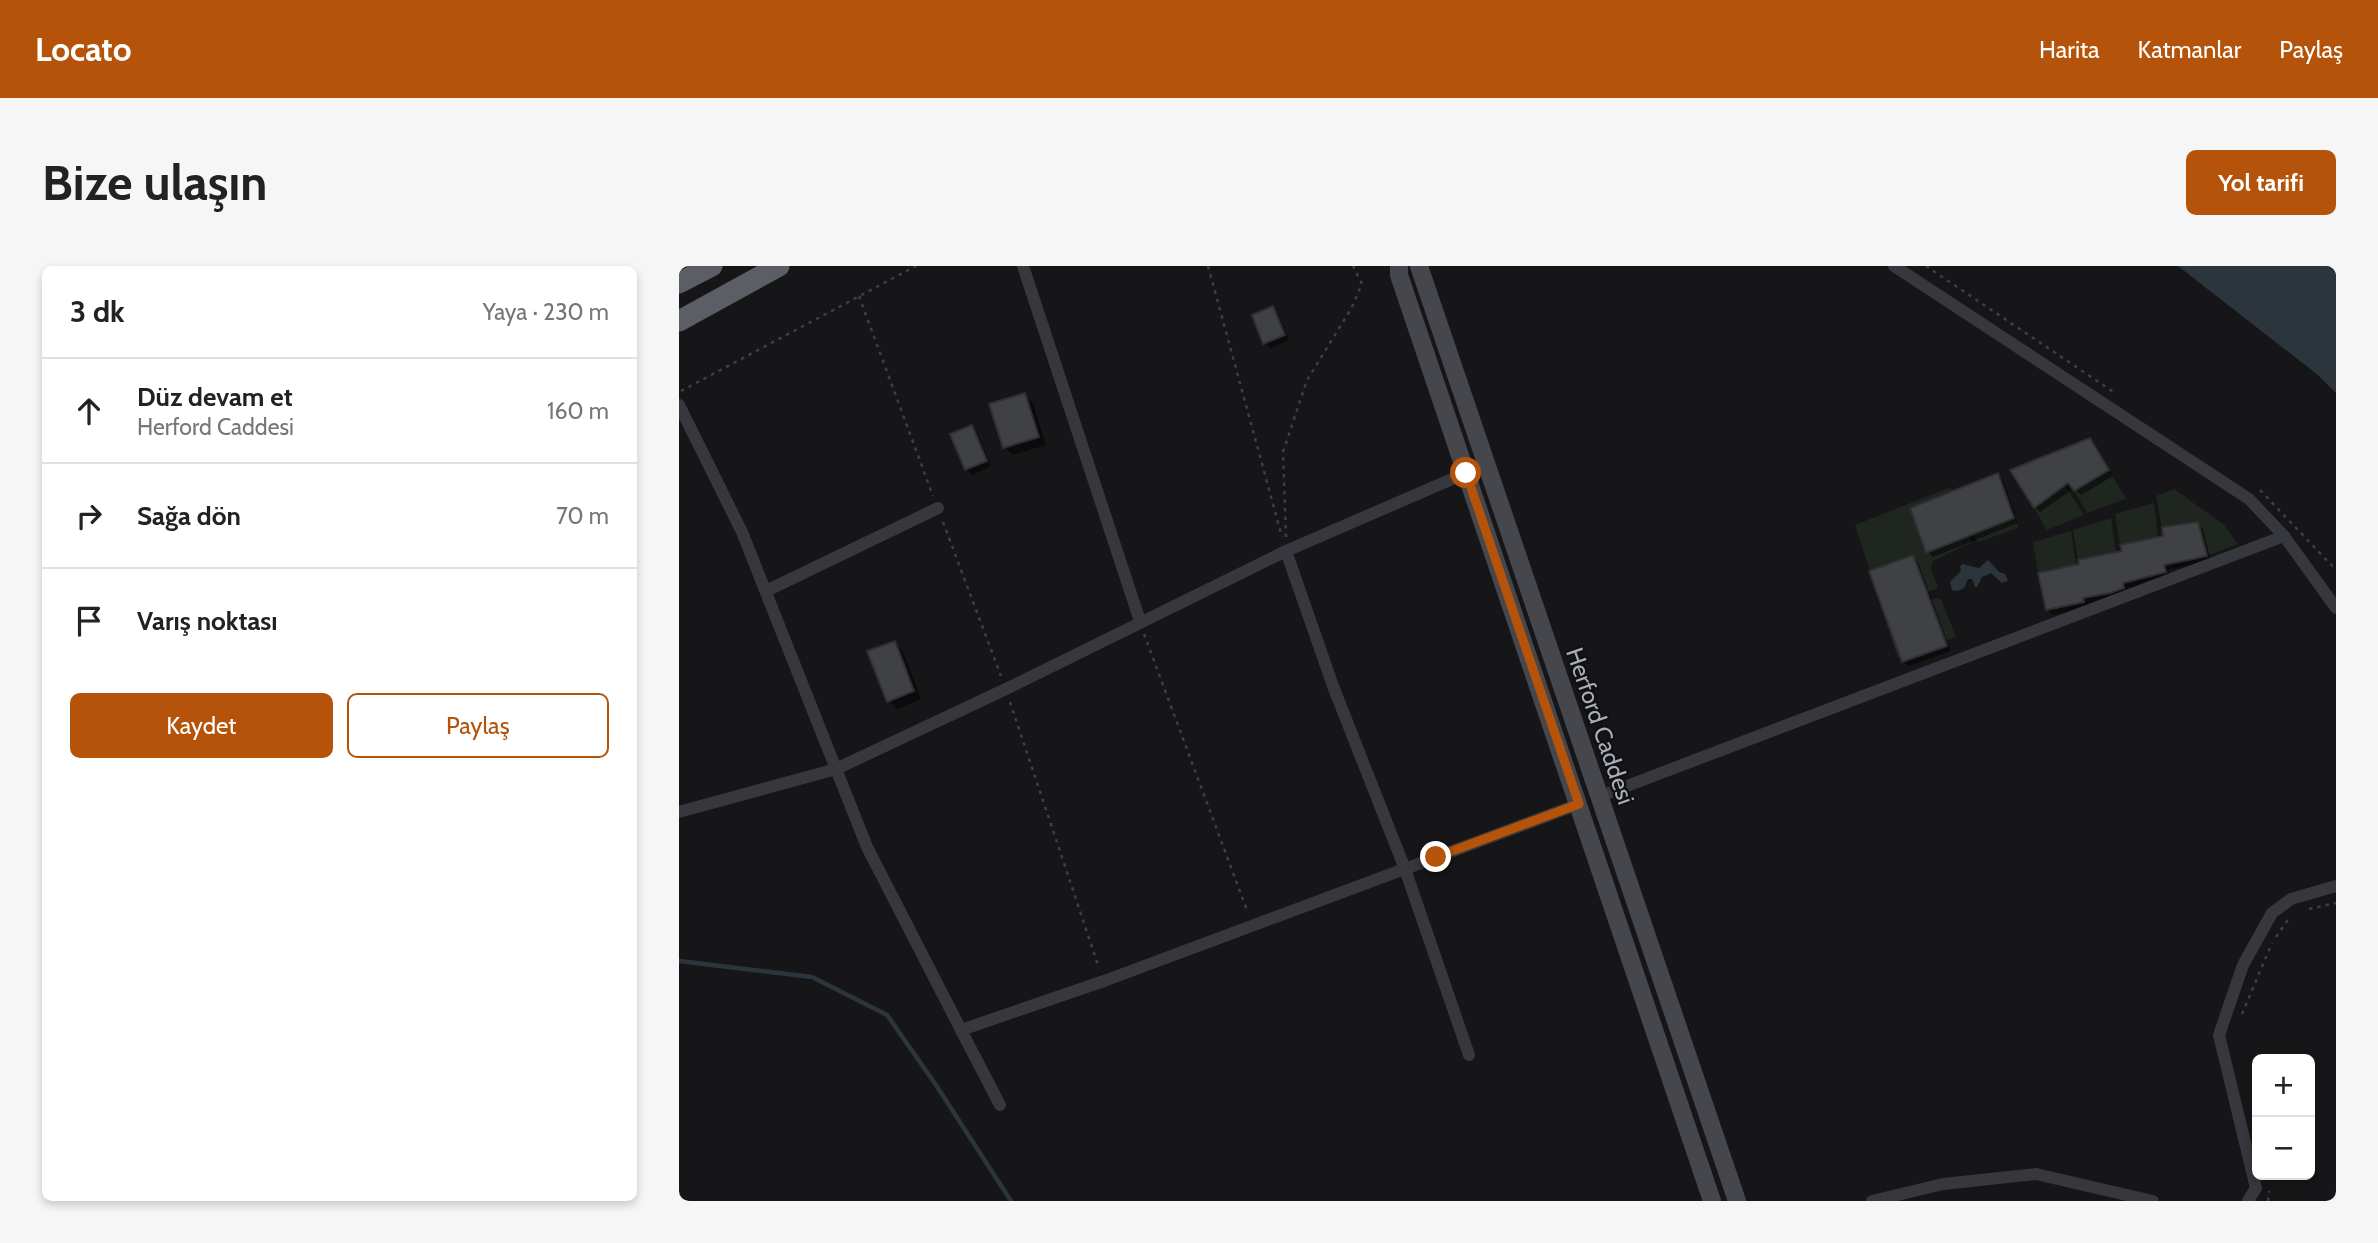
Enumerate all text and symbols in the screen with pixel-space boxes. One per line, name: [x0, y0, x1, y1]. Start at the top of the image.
text: Locato: [35, 29, 131, 69]
text: Harita: [2039, 35, 2100, 64]
text: Katmanlar: [2138, 35, 2241, 64]
text: Paylaş: [2279, 35, 2343, 64]
button: Yol tarifi: [2186, 150, 2336, 215]
text: Bize ulaşın: [42, 153, 267, 212]
text: 3 dk: [70, 293, 125, 330]
text: Yaya · 230 m: [483, 298, 609, 326]
text: Düz devam et: [137, 381, 293, 413]
icon: ahead: [70, 392, 108, 430]
text: 160 m: [547, 397, 609, 425]
text: Herford Caddesi: [137, 413, 294, 441]
route start: [1450, 457, 1481, 488]
icon: right: [70, 497, 108, 535]
text: Sağa dön: [137, 500, 241, 532]
text: 70 m: [556, 502, 609, 530]
icon: arrive: [70, 602, 108, 640]
text: Varış noktası: [137, 605, 278, 637]
street label: Herford Caddesi: [1560, 644, 1641, 808]
button: Kaydet: [70, 693, 333, 758]
button: Paylaş: [347, 693, 609, 758]
route end: [1420, 841, 1451, 872]
map controls: [2252, 1054, 2315, 1180]
button: +: [2252, 1054, 2315, 1117]
button: −: [2252, 1117, 2315, 1180]

